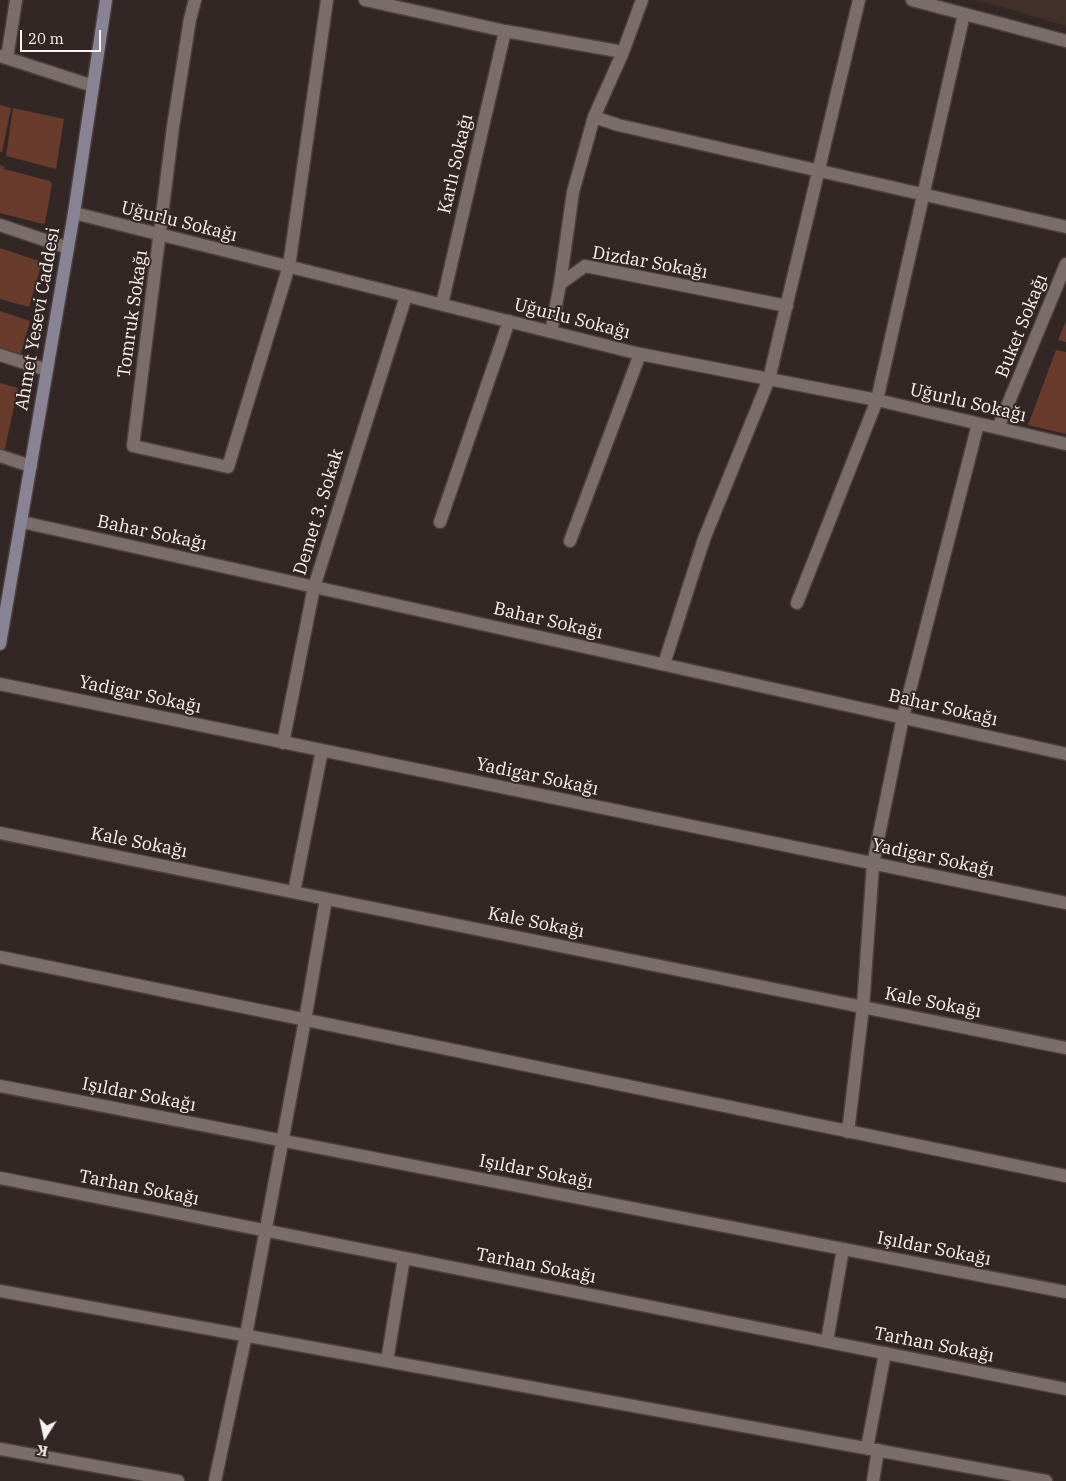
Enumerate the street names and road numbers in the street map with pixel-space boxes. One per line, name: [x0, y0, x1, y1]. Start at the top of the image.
street label: Karlı Sokağı: [434, 112, 478, 216]
street label: Uğurlu Sokağı: [119, 197, 239, 247]
street label: Ahmet Yesevi Caddesi: [11, 226, 65, 412]
street label: Dizdar Sokağı: [591, 242, 709, 284]
street label: Tomruk Sokağı: [113, 249, 153, 379]
street label: Buket Sokağı: [991, 271, 1053, 381]
street label: Uğurlu Sokağı: [512, 294, 632, 344]
street label: Uğurlu Sokağı: [908, 379, 1028, 427]
street label: Demet 3. Sokak: [290, 446, 348, 578]
street label: Bahar Sokağı: [95, 511, 209, 555]
street label: Bahar Sokağı: [491, 598, 605, 644]
street label: Yadigar Sokağı: [77, 671, 203, 719]
street label: Bahar Sokağı: [886, 685, 1000, 731]
street label: Yadigar Sokağı: [474, 753, 600, 801]
street label: Kale Sokağı: [89, 823, 189, 863]
street label: Yadigar Sokağı: [870, 834, 996, 882]
street label: Kale Sokağı: [486, 903, 586, 943]
street label: Kale Sokağı: [883, 983, 983, 1023]
street label: Işıldar Sokağı: [80, 1073, 198, 1117]
street label: Işıldar Sokağı: [477, 1150, 595, 1194]
street label: Tarhan Sokağı: [77, 1166, 201, 1210]
street label: Işıldar Sokağı: [875, 1227, 993, 1271]
street label: Tarhan Sokağı: [474, 1244, 598, 1288]
street label: Tarhan Sokağı: [872, 1323, 996, 1367]

